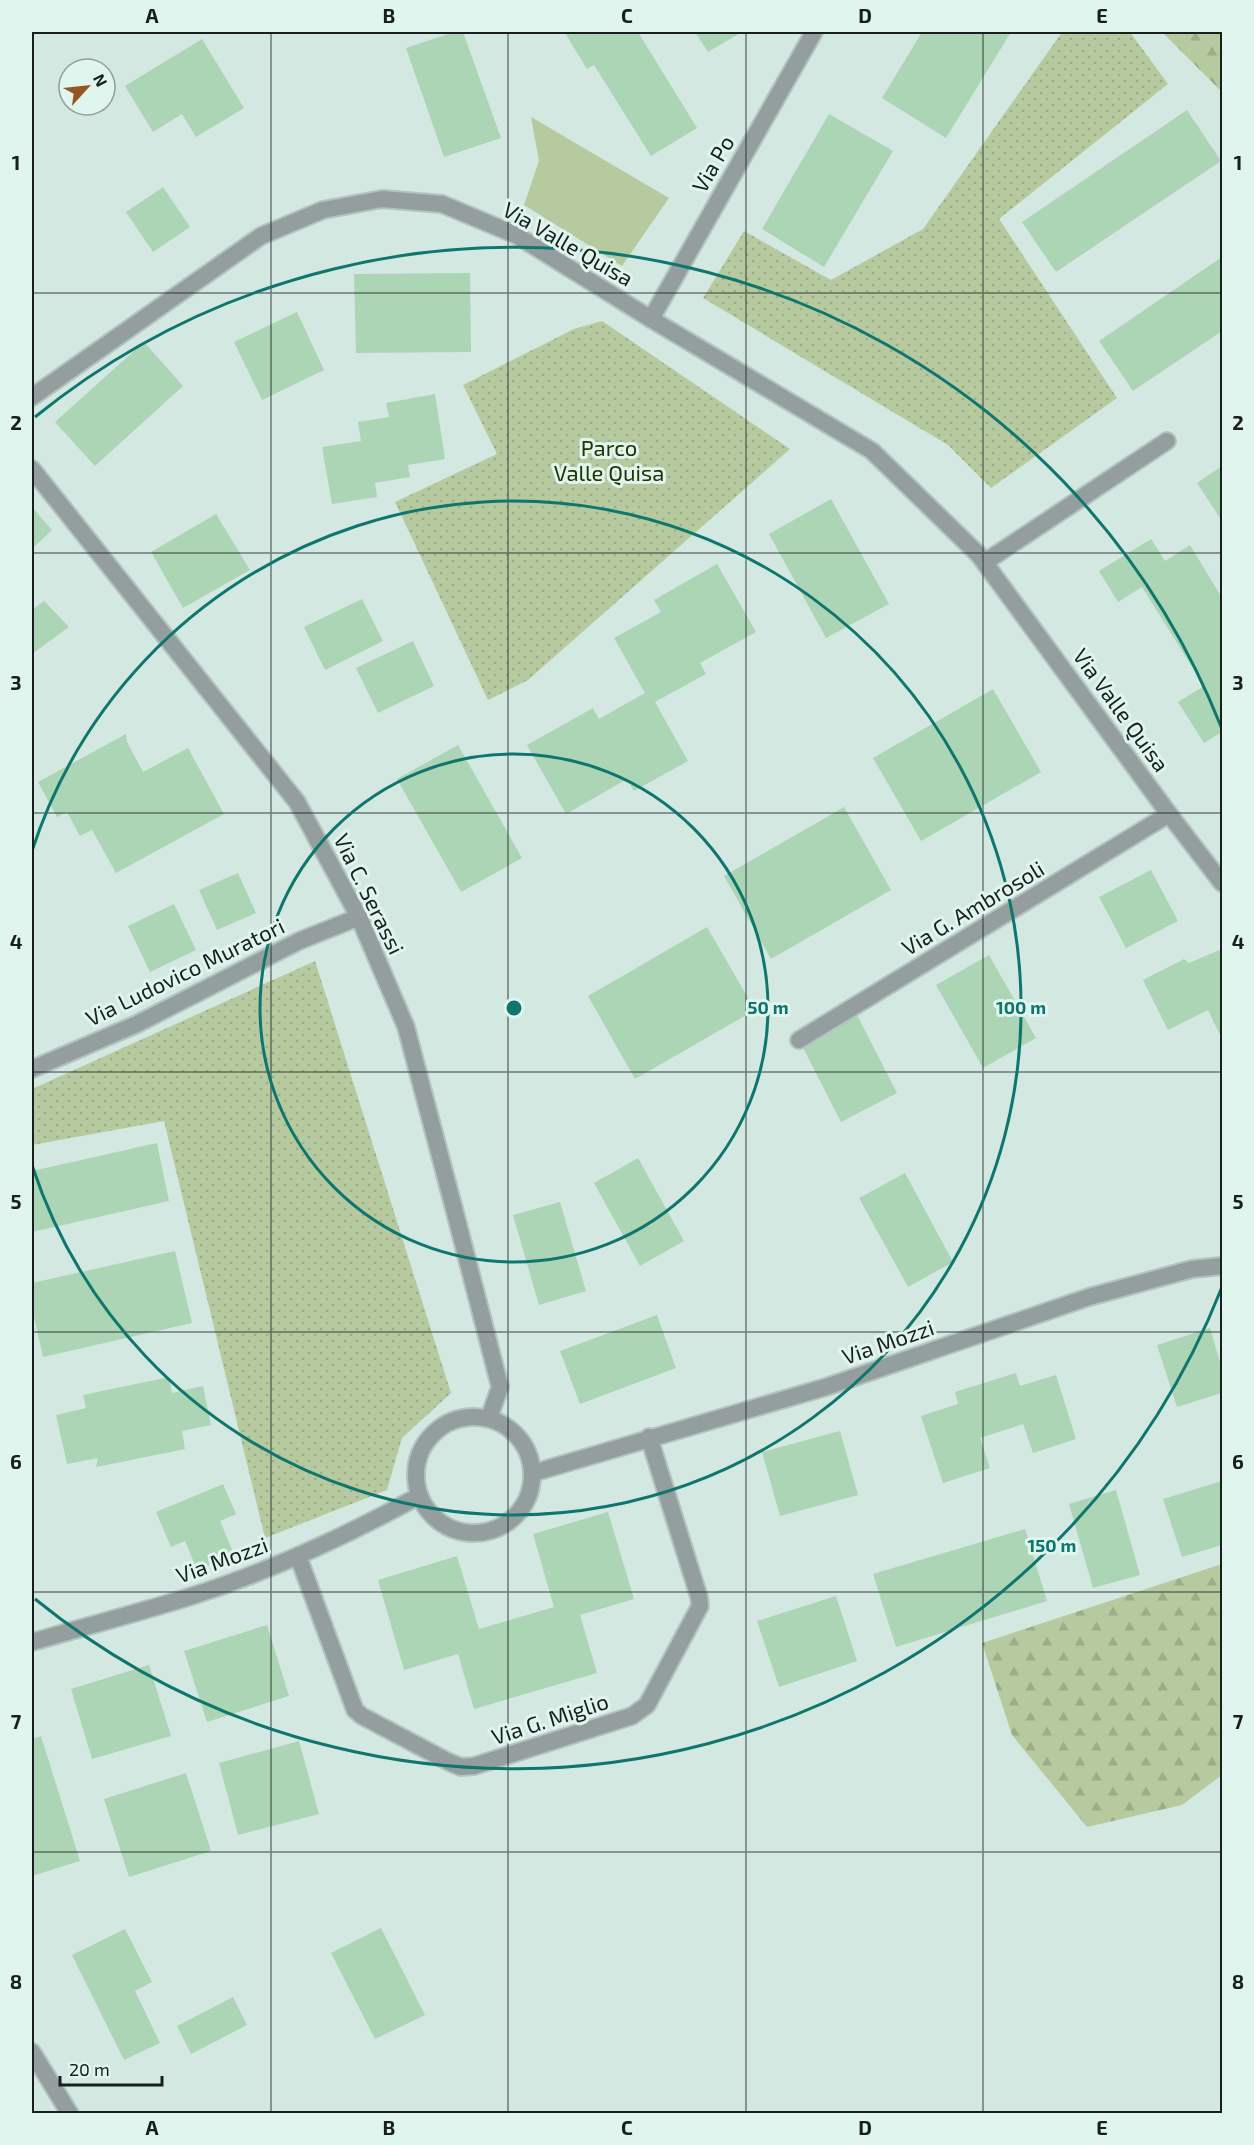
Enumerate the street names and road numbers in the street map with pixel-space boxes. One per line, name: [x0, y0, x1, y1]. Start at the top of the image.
street label: Via Po: [686, 131, 739, 196]
street label: Via Valle Quisa: [498, 195, 638, 292]
street label: Via Valle Quisa: [1068, 643, 1175, 777]
street label: Via C. Serassi: [329, 829, 410, 958]
street label: Via G. Ambrosoli: [897, 854, 1048, 960]
street label: Via Ludovico Muratori: [81, 912, 288, 1030]
street label: Via Mozzi: [838, 1313, 937, 1369]
street label: Via Mozzi: [172, 1531, 271, 1588]
street label: Via G. Miglio: [488, 1687, 611, 1749]

